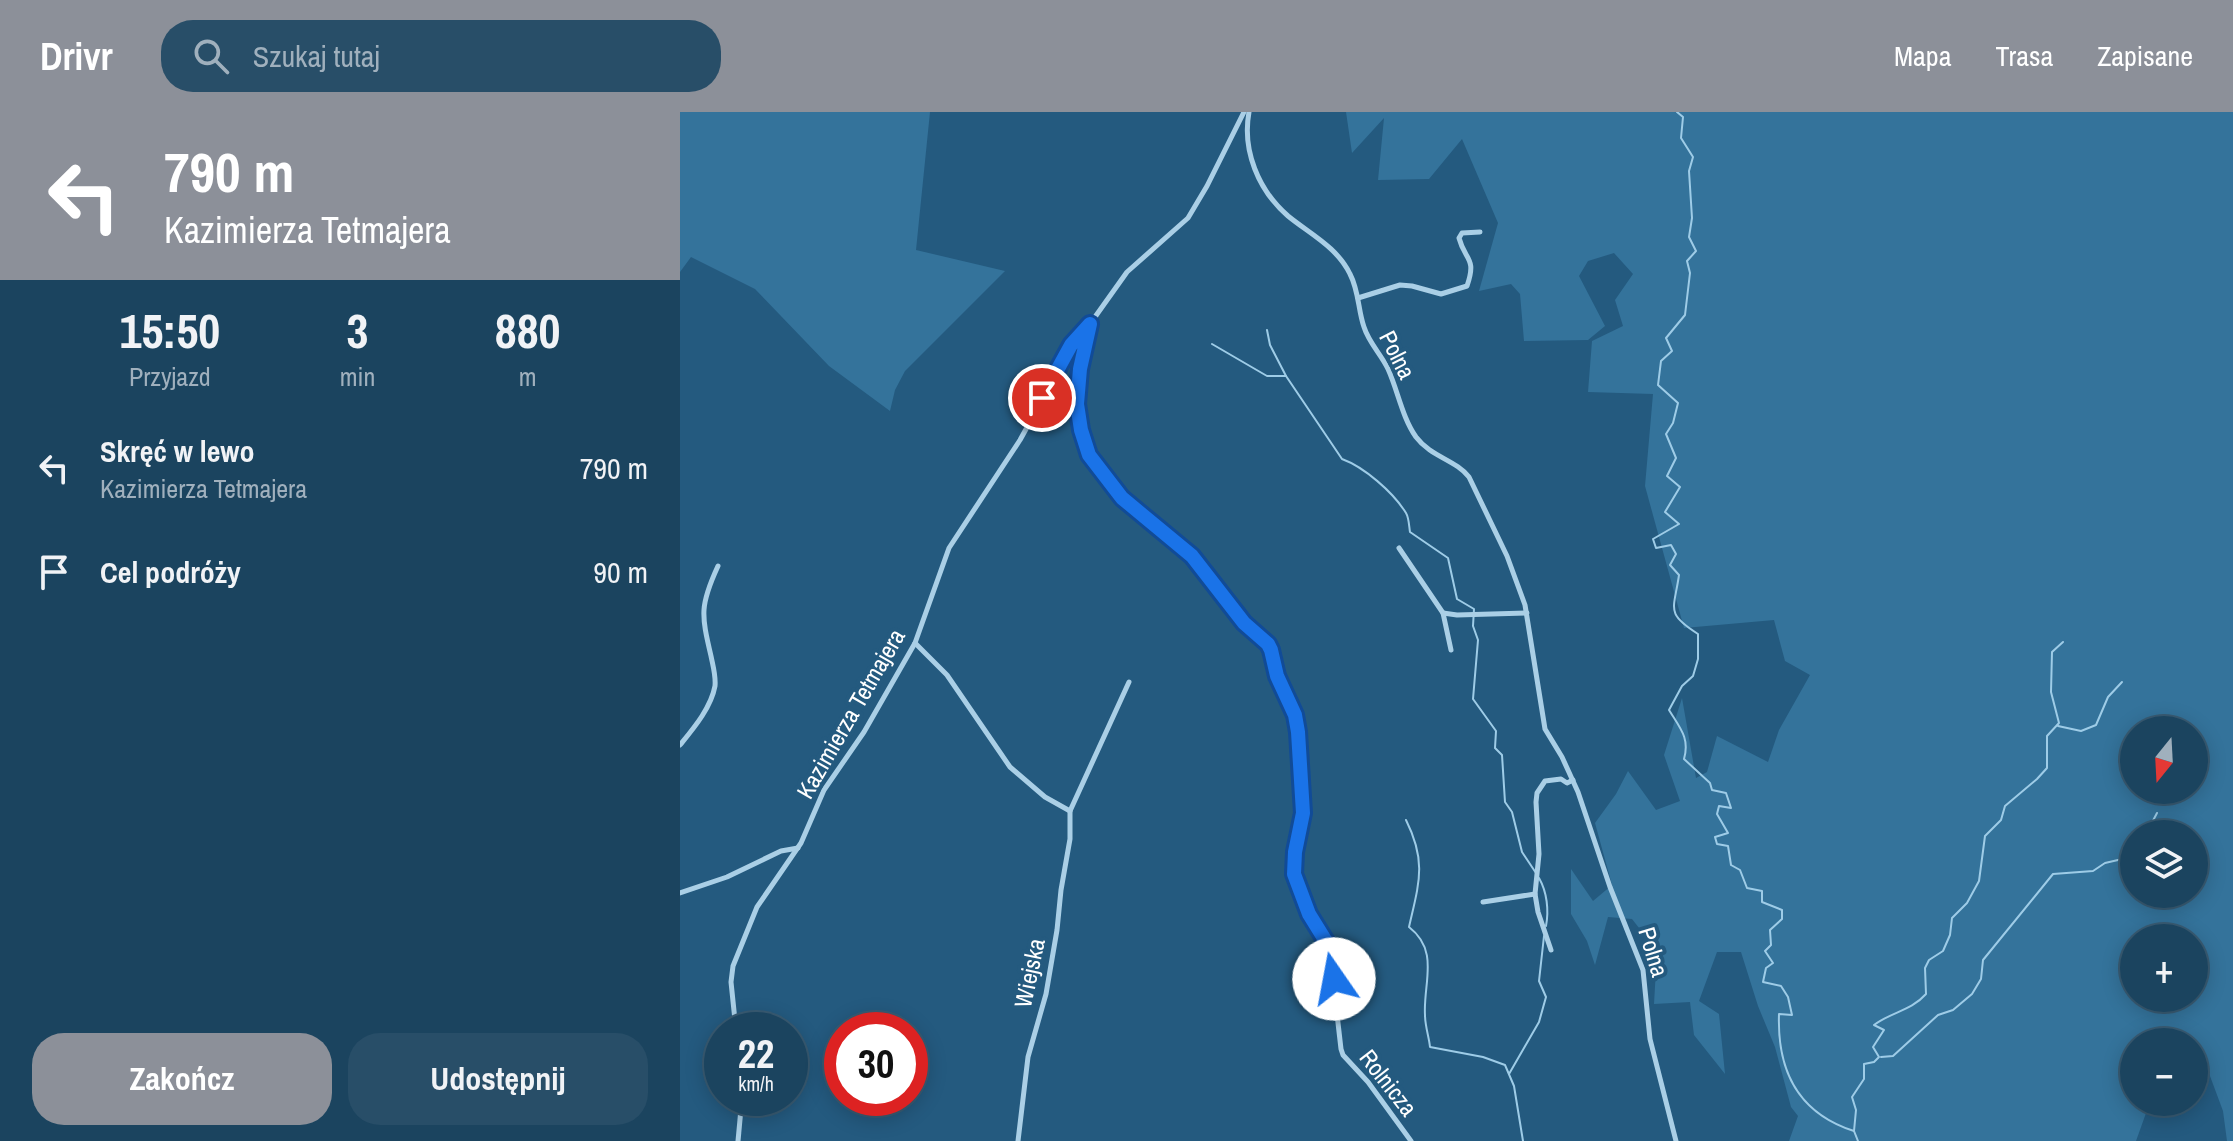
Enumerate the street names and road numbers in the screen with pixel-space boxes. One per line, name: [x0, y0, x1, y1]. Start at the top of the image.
street label: Polna: [1372, 325, 1424, 384]
street label: Kazimierza Tetmajera: [789, 623, 912, 804]
street label: Polna: [1631, 923, 1677, 981]
street label: Wiejska: [1006, 935, 1052, 1010]
street label: Rolnicza: [1353, 1042, 1425, 1122]

